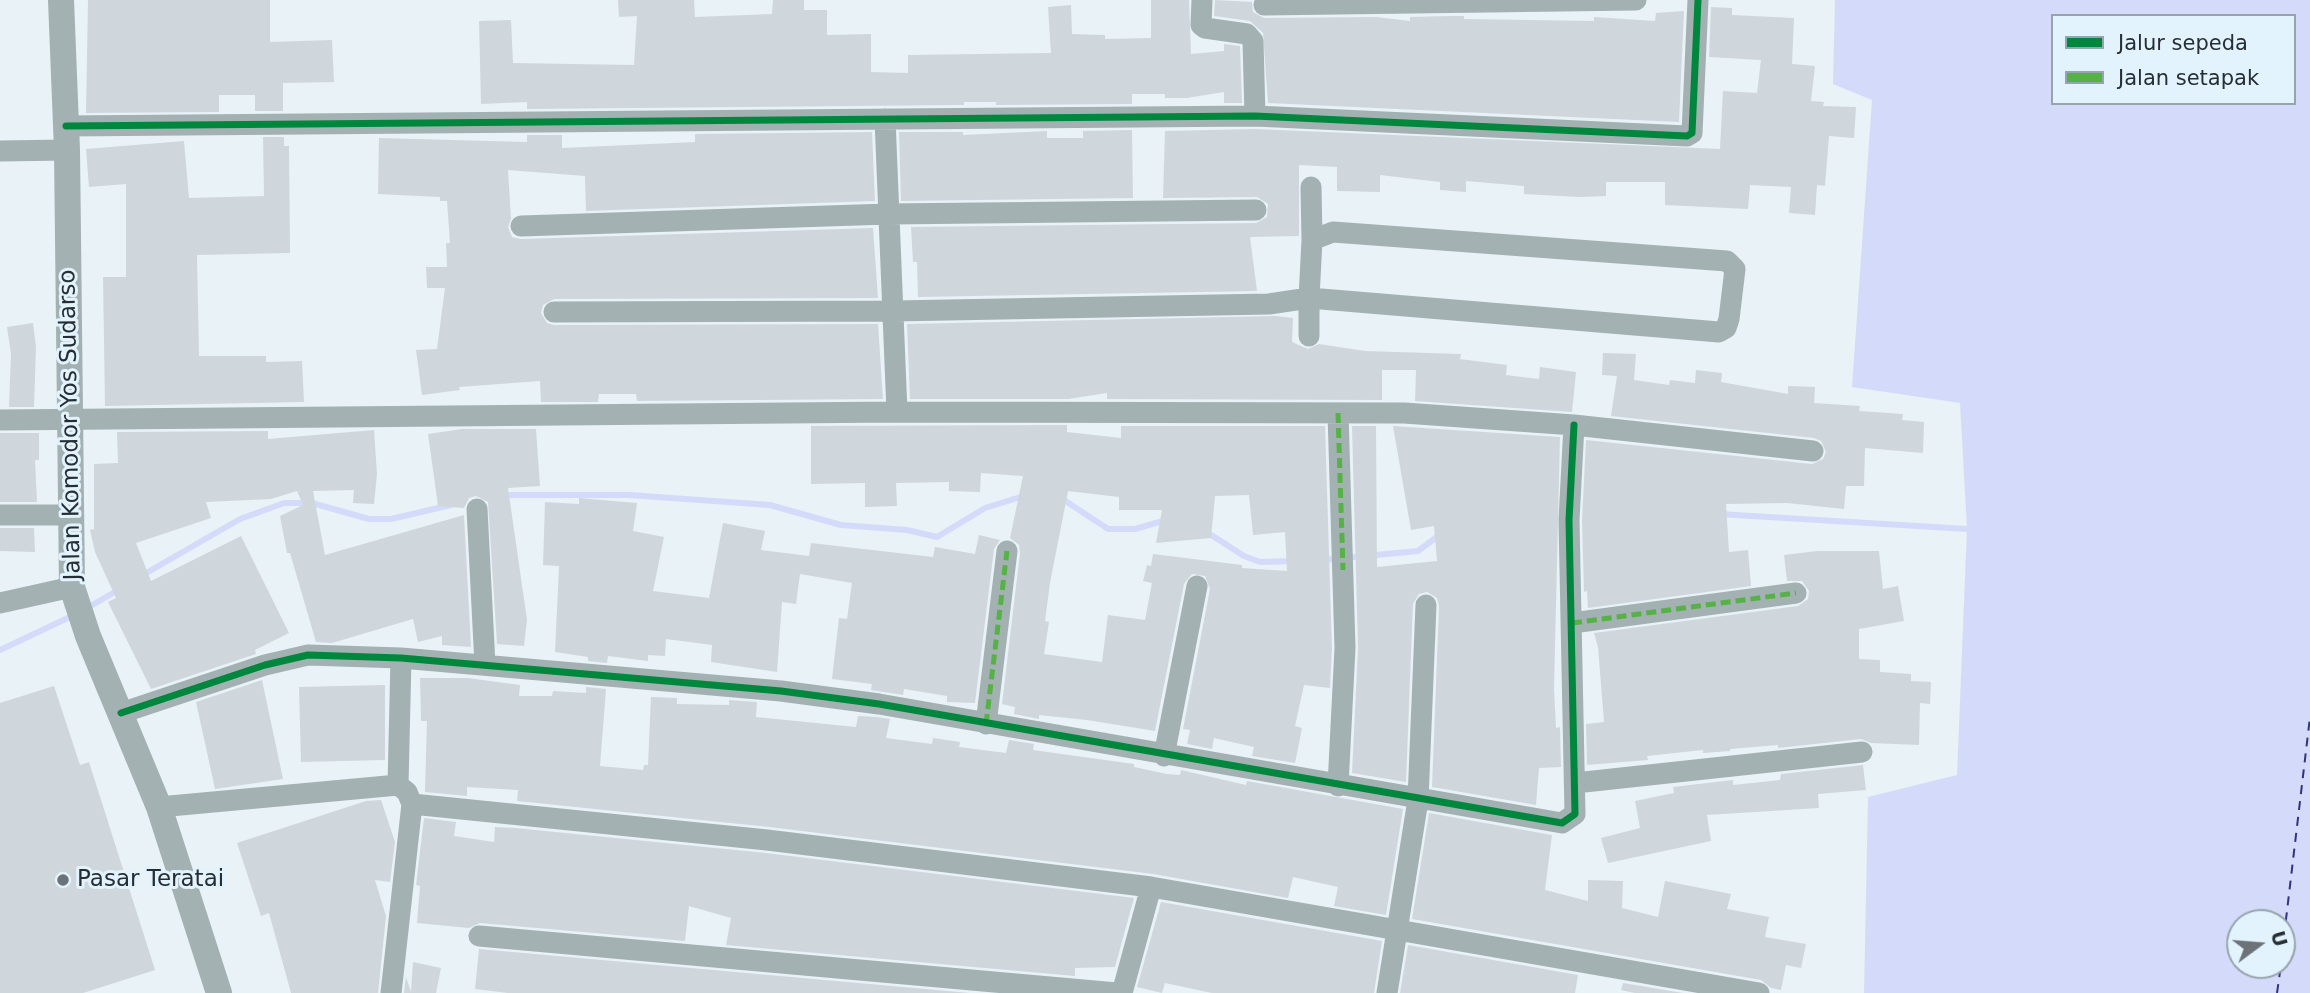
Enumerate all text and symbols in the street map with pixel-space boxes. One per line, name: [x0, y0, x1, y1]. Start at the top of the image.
legend: [2051, 14, 2296, 105]
text: Jalur sepeda: [2118, 31, 2248, 55]
text: Jalan setapak: [2118, 66, 2259, 90]
street label: Jalan Komodor Yos Sudarso: [54, 269, 88, 581]
place label: Pasar Teratai: [77, 866, 224, 894]
marker: Pasar Teratai: [55, 872, 71, 888]
north arrow: [2226, 909, 2296, 979]
text: U: [2267, 928, 2292, 949]

